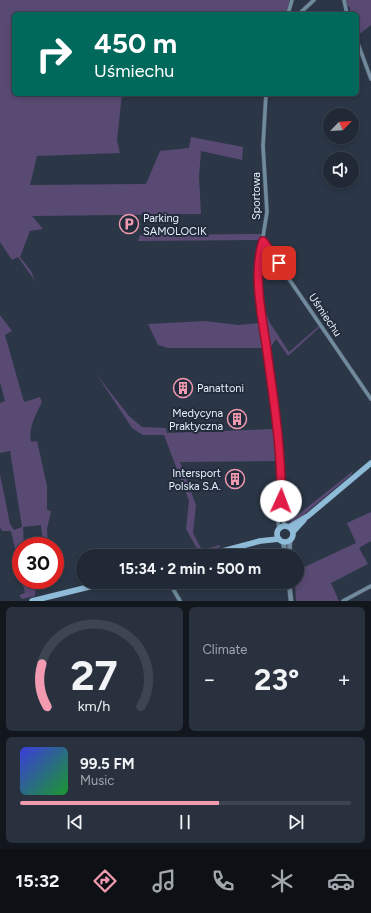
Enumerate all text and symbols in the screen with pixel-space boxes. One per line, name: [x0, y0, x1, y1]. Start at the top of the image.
text: 450 m: [94, 26, 177, 60]
icon: right: [28, 28, 80, 80]
text: Uśmiechu: [94, 60, 174, 82]
north arrow: [323, 108, 359, 144]
map controls: [323, 108, 359, 188]
button: sound: [323, 152, 359, 188]
street label: Sportowa: [250, 172, 263, 220]
place label: Parking SAMOLOCIK: [143, 212, 207, 238]
parking icon: Parking SAMOLOCIK: [118, 213, 140, 235]
pin: [262, 246, 296, 280]
icon: arrive: [268, 252, 290, 274]
street label: Uśmiechu: [306, 291, 344, 339]
building icon: Panattoni: [172, 377, 194, 399]
place label: Panattoni: [197, 382, 244, 395]
place label: Medycyna Praktyczna: [169, 407, 223, 433]
building icon: Medycyna Praktyczna: [226, 408, 248, 430]
place label: Intersport Polska S.A.: [168, 467, 221, 493]
building icon: Intersport Polska S.A.: [224, 468, 246, 490]
position arrow: [260, 480, 302, 522]
speed limit sign: 30: [12, 537, 64, 589]
text: 15:34 · 2 min · 500 m: [119, 560, 261, 578]
text: Climate: [203, 642, 247, 657]
text: 27: [71, 650, 118, 700]
text: 23°: [254, 661, 299, 698]
text: −: [203, 666, 216, 693]
text: +: [337, 666, 351, 693]
text: km/h: [78, 697, 111, 715]
text: 99.5 FM: [80, 755, 135, 773]
text: Music: [80, 773, 114, 788]
icon: previous: [64, 811, 86, 833]
icon: pause: [174, 811, 196, 833]
icon: next: [285, 811, 307, 833]
icon: directions: [91, 867, 119, 895]
icon: music: [150, 867, 178, 895]
icon: phone: [209, 867, 237, 895]
icon: climate: [268, 867, 296, 895]
icon: car: [327, 867, 355, 895]
text: 15:32: [16, 870, 59, 892]

